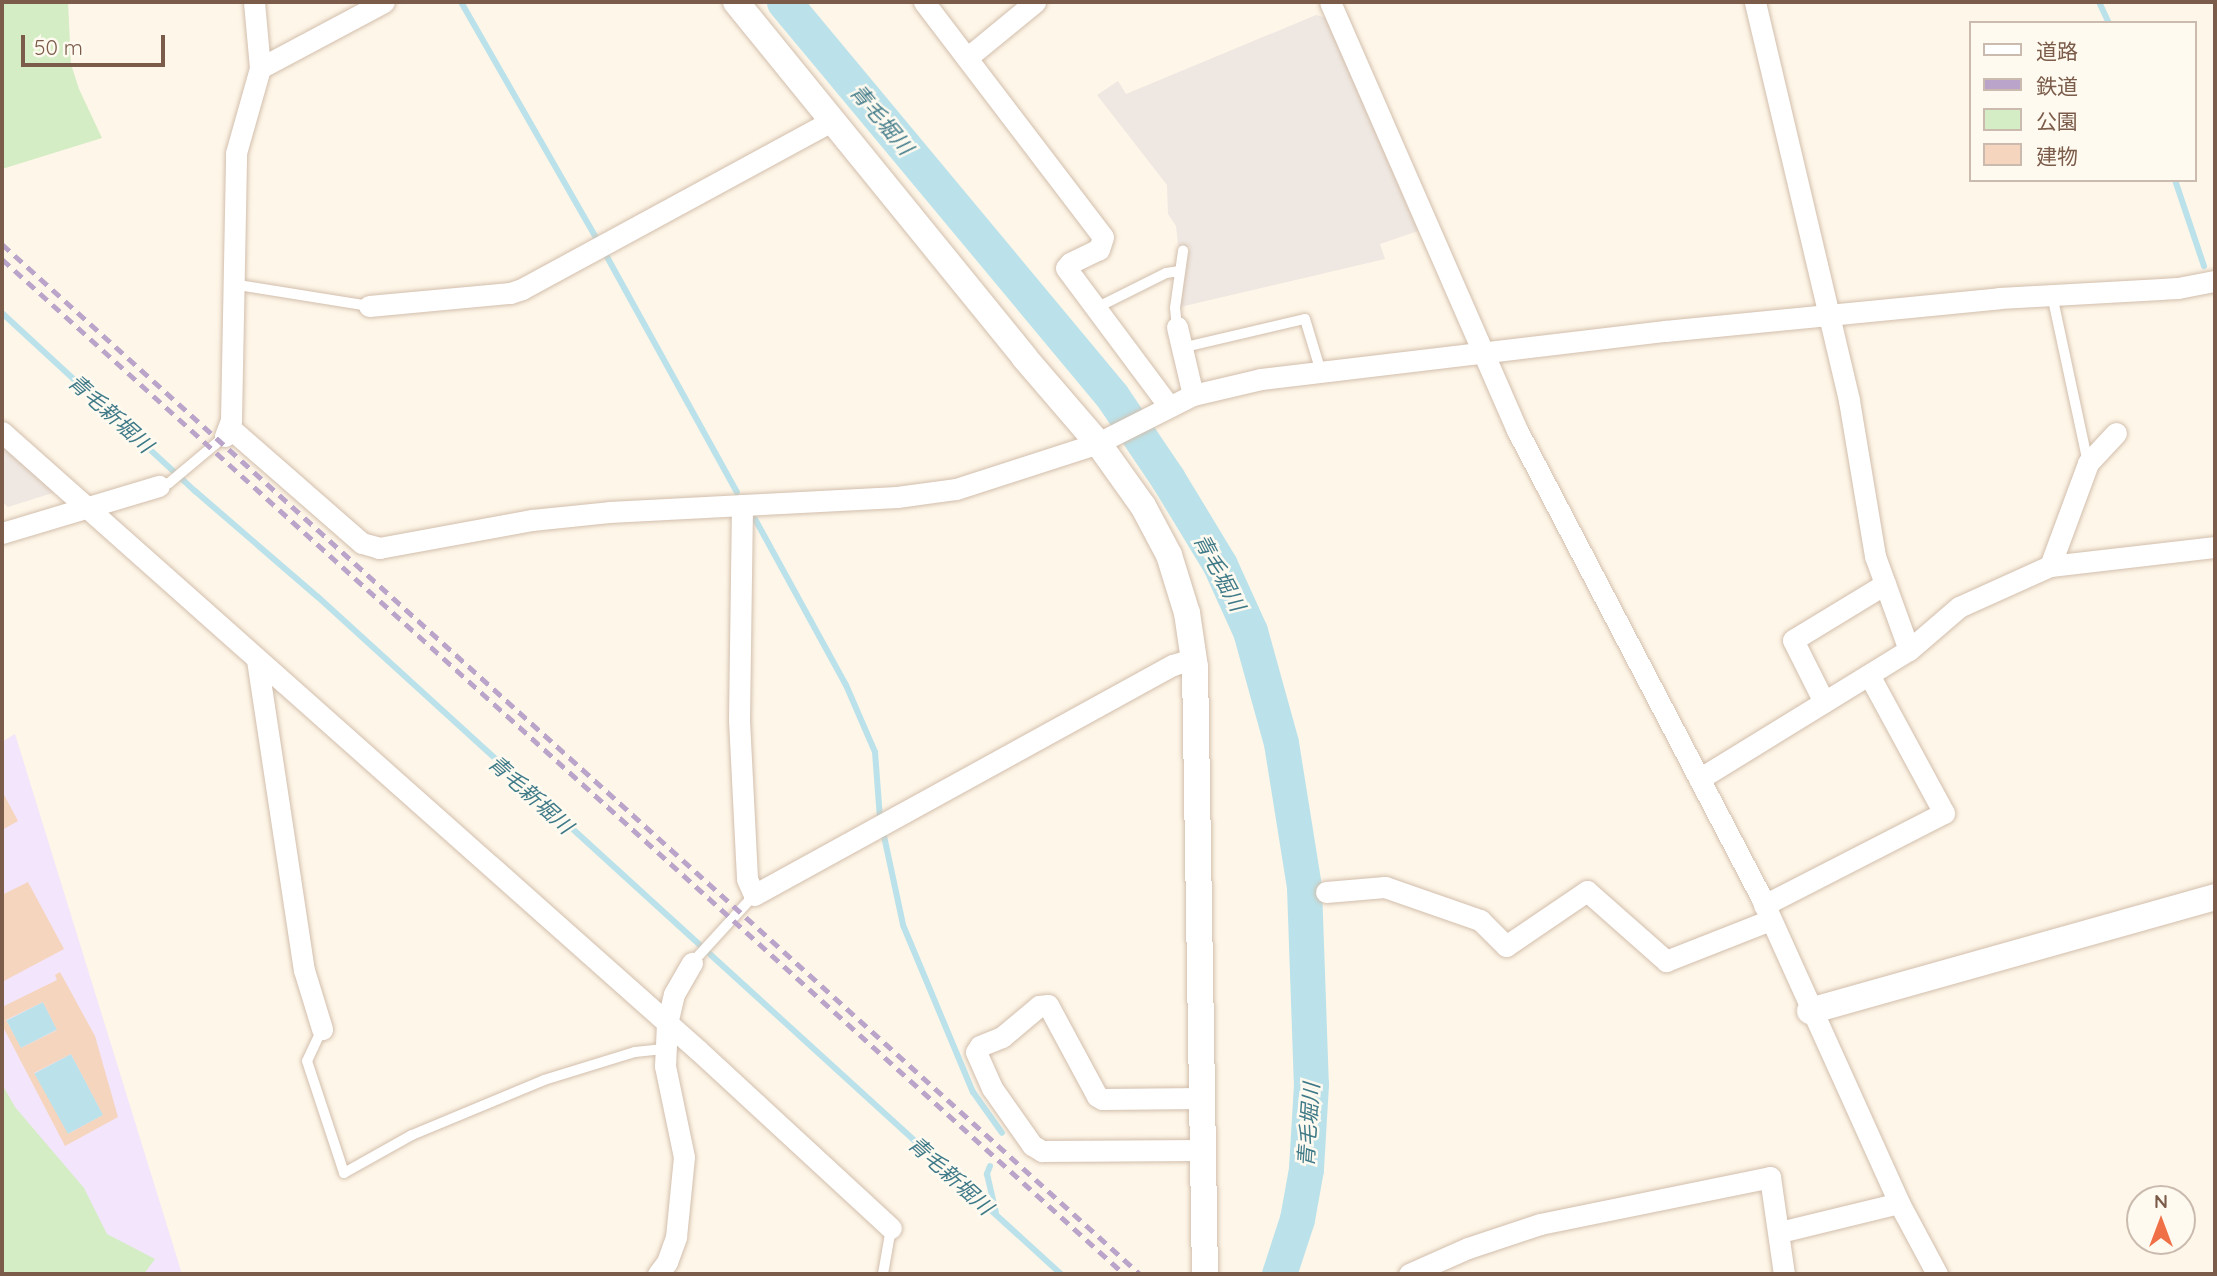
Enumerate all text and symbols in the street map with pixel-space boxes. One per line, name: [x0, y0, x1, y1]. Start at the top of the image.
scale bar: [24, 21, 168, 65]
legend: [1968, 21, 2196, 182]
text: 50 m: [34, 34, 83, 60]
text: 道路: [2036, 38, 2078, 64]
text: 鉄道: [2036, 73, 2078, 99]
water label: 青毛堀川: [845, 79, 919, 159]
text: 公園: [2036, 108, 2078, 134]
text: 建物: [2036, 143, 2078, 169]
water label: 青毛新堀川: [64, 369, 158, 457]
water label: 青毛堀川: [1189, 529, 1251, 615]
water label: 青毛新堀川: [484, 750, 578, 838]
water label: 青毛堀川: [1293, 1082, 1323, 1168]
water label: 青毛新堀川: [904, 1131, 998, 1219]
north arrow: [2126, 1185, 2196, 1255]
text: N: [2154, 1189, 2168, 1213]

